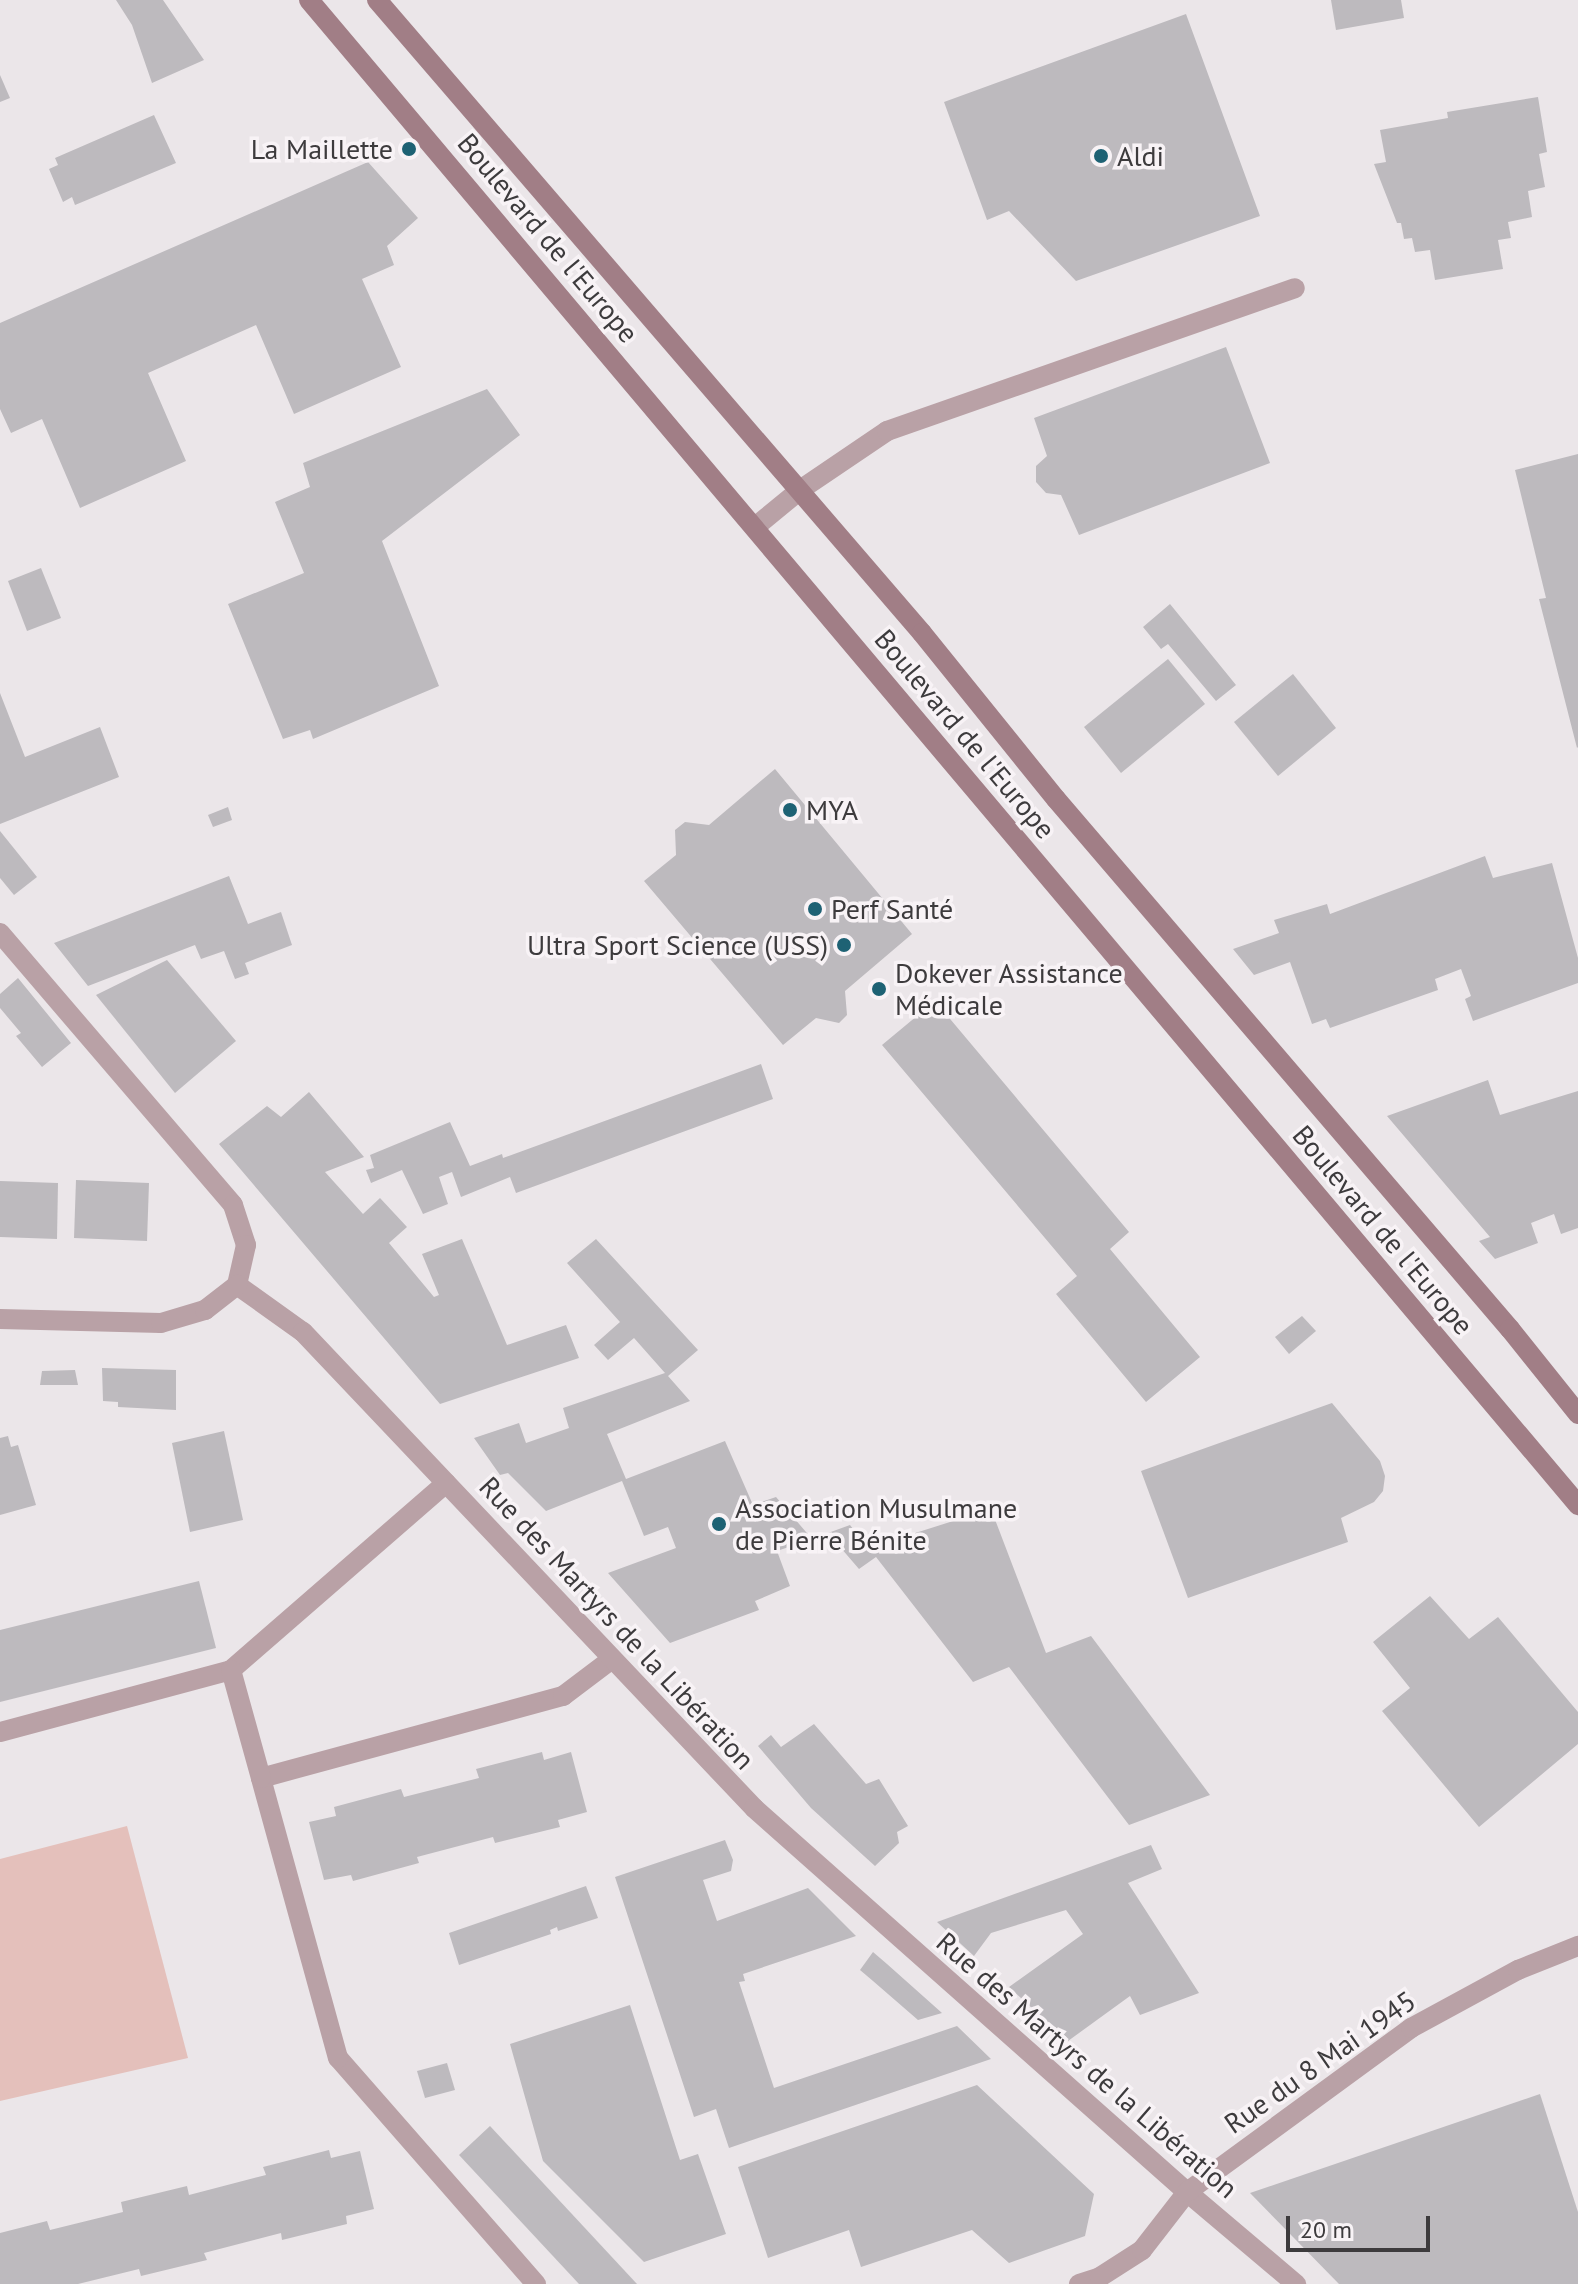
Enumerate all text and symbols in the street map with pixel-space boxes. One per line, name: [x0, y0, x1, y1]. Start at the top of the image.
street label: Boulevard de l'Europe: [451, 127, 645, 349]
place label: La Maillette: [251, 132, 393, 166]
place label: Aldi: [1117, 139, 1164, 173]
marker: La Maillette: [400, 140, 418, 158]
marker: Aldi: [1092, 147, 1110, 165]
street label: Boulevard de l'Europe: [868, 623, 1062, 845]
place label: MYA: [806, 793, 858, 827]
marker: MYA: [781, 801, 799, 819]
place label: Perf Santé: [831, 892, 953, 926]
marker: Perf Santé: [806, 900, 824, 918]
place label: Ultra Sport Science (USS): [527, 928, 828, 962]
marker: Ultra Sport Science (USS): [835, 936, 853, 954]
place label: Dokever Assistance Médicale: [895, 956, 1124, 1022]
marker: Dokever Assistance Médicale: [870, 980, 888, 998]
street label: Boulevard de l'Europe: [1286, 1119, 1480, 1341]
street label: Rue des Martyrs de la Libération: [472, 1470, 762, 1776]
place label: Association Musulmane de Pierre Bénite: [735, 1491, 1017, 1557]
marker: Association Musulmane de Pierre Bénite: [710, 1515, 728, 1533]
street label: Rue des Martyrs de la Libération: [930, 1925, 1244, 2205]
street label: Rue du 8 Mai 1945: [1218, 1984, 1422, 2140]
scale bar: [1290, 2200, 1434, 2250]
text: 20 m: [1300, 2214, 1352, 2245]

